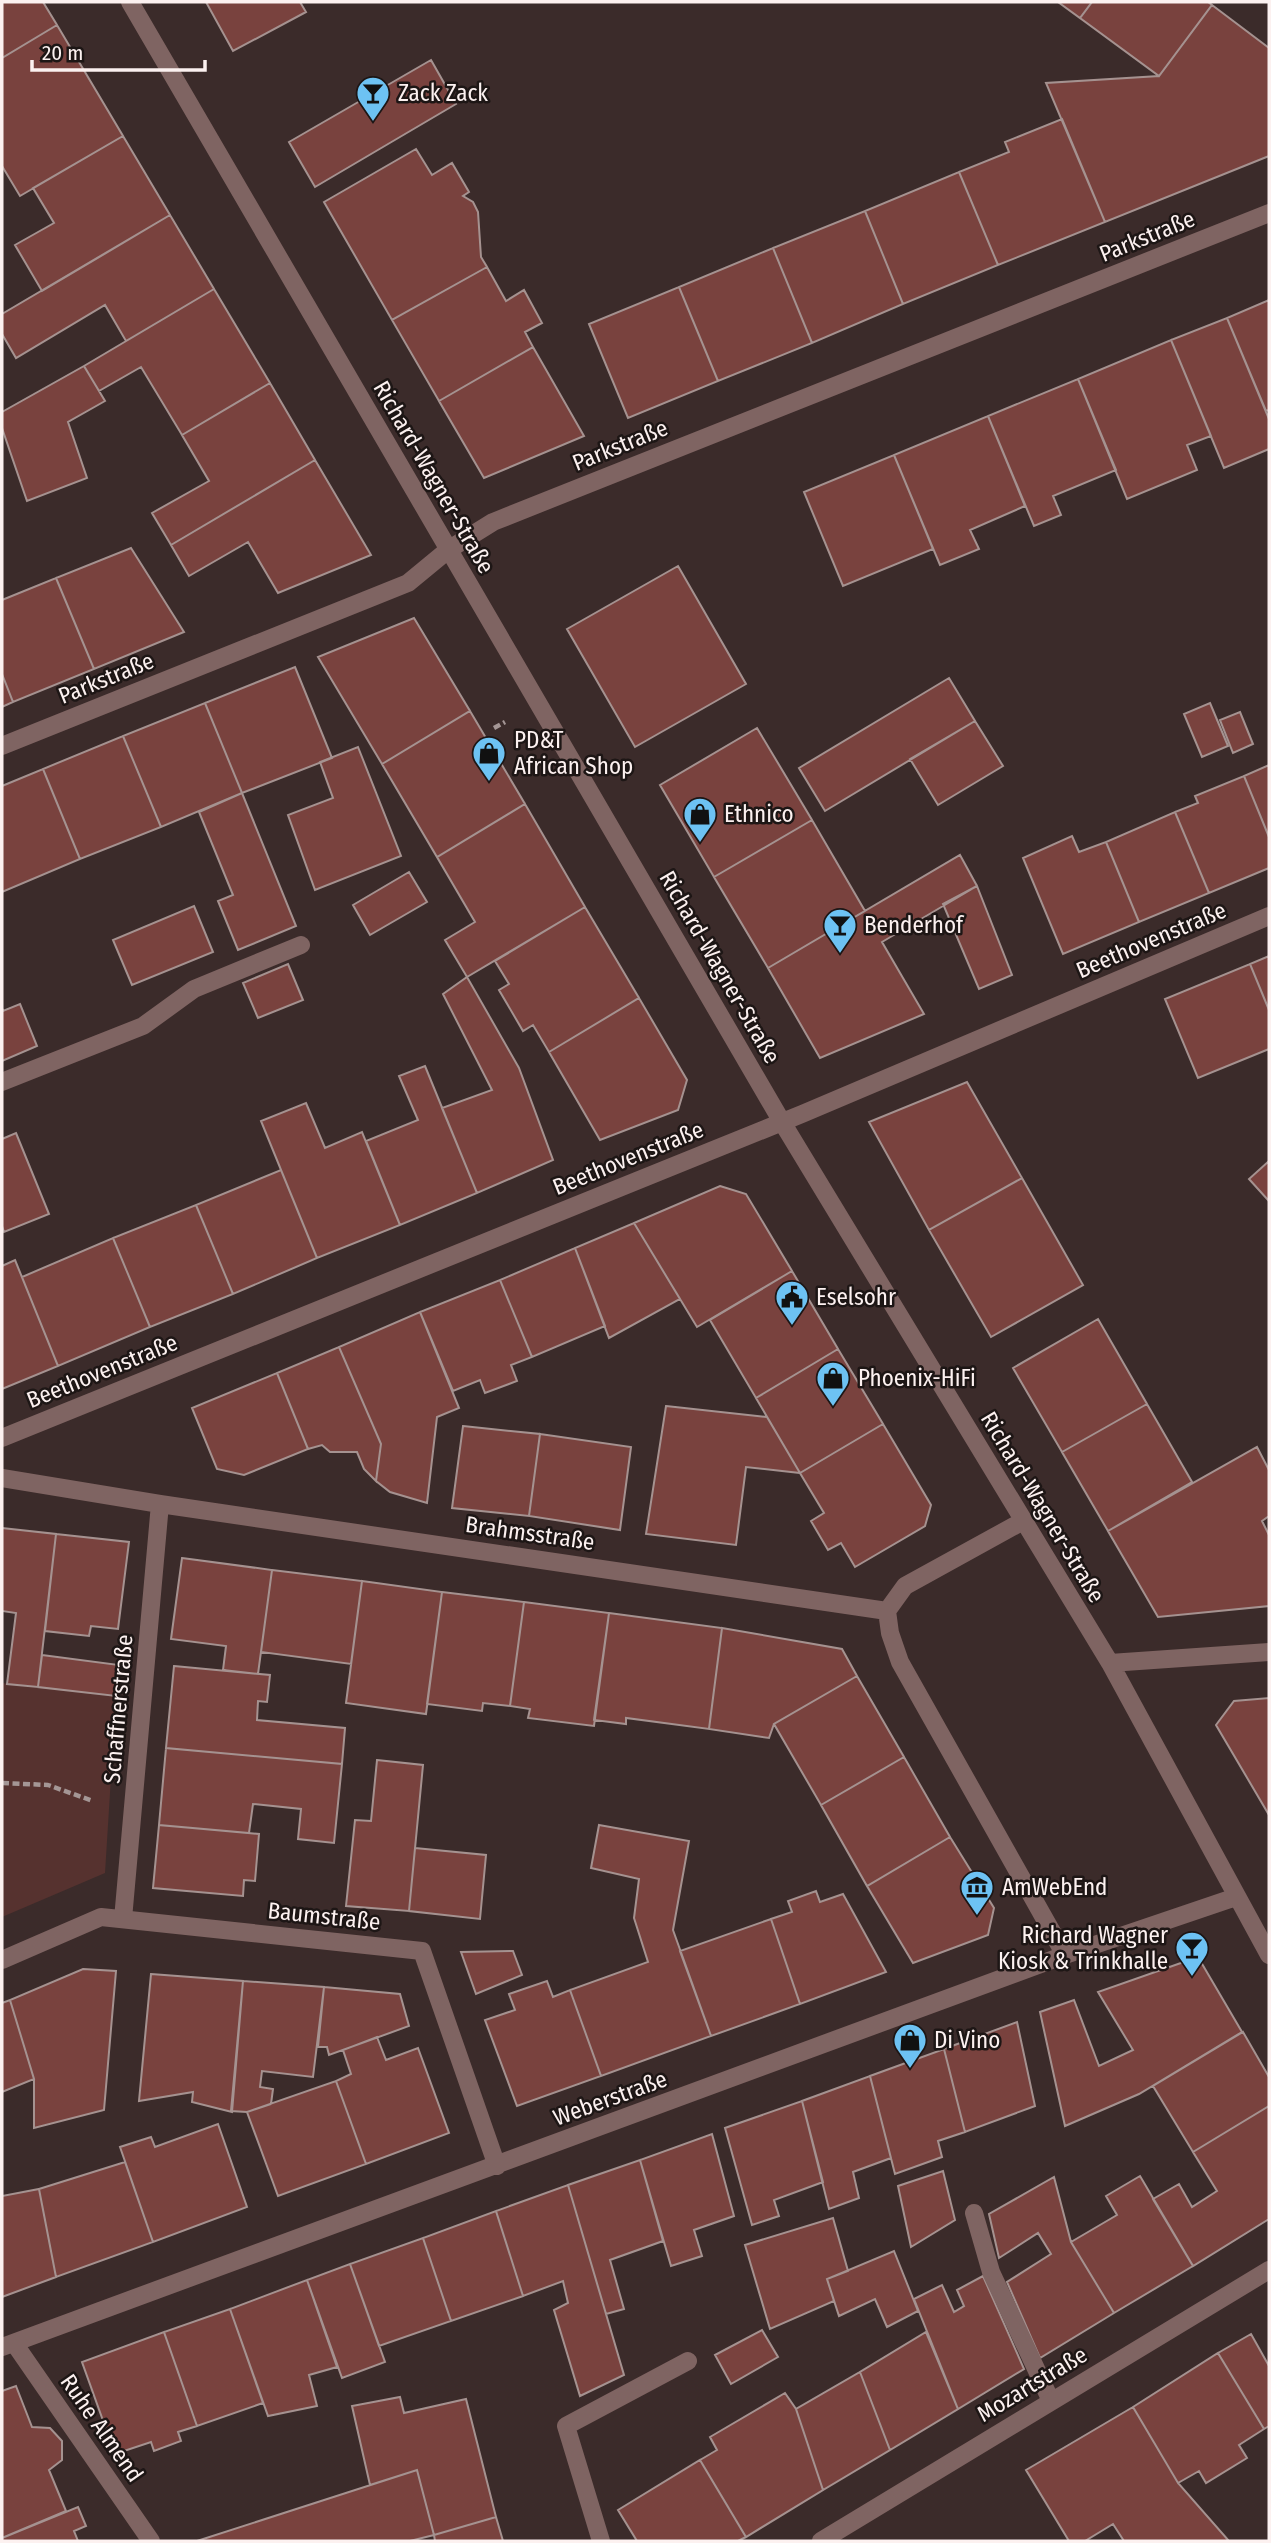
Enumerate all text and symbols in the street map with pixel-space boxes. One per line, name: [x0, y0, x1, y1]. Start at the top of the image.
scale bar: [32, 28, 205, 72]
text: 20 m: [42, 40, 83, 66]
bar icon: Zack Zack: [354, 74, 392, 123]
place label: Zack Zack: [398, 79, 488, 107]
street label: Parkstraße: [1095, 204, 1199, 268]
street label: Richard-Wagner-Straße: [367, 376, 501, 578]
street label: Parkstraße: [568, 413, 672, 477]
street label: Parkstraße: [54, 646, 158, 710]
place label: PD&T African Shop: [514, 726, 633, 780]
shop icon: PD&T African Shop: [470, 734, 508, 783]
shop icon: Ethnico: [681, 795, 719, 844]
place label: Ethnico: [724, 800, 794, 828]
street label: Richard-Wagner-Straße: [653, 866, 787, 1068]
street label: Beethovenstraße: [1072, 896, 1230, 984]
bar icon: Benderhof: [821, 906, 859, 955]
place label: Benderhof: [864, 911, 965, 939]
street label: Beethovenstraße: [548, 1115, 708, 1201]
public building icon: Eselsohr: [773, 1278, 811, 1327]
place label: Eselsohr: [816, 1283, 896, 1311]
street label: Beethovenstraße: [22, 1328, 182, 1414]
shop icon: Phoenix-HiFi: [814, 1359, 852, 1408]
place label: Phoenix-HiFi: [858, 1364, 976, 1392]
street label: Richard-Wagner-Straße: [975, 1407, 1111, 1607]
street label: Brahmsstraße: [464, 1510, 596, 1556]
street label: Schaffnerstraße: [98, 1633, 138, 1785]
museum icon: AmWebEnd: [958, 1868, 996, 1917]
place label: AmWebEnd: [1002, 1873, 1107, 1901]
street label: Baumstraße: [266, 1896, 382, 1936]
place label: Richard Wagner Kiosk & Trinkhalle: [998, 1921, 1168, 1975]
bar icon: Richard Wagner Kiosk & Trinkhalle: [1173, 1929, 1211, 1978]
shop icon: Di Vino: [891, 2021, 929, 2070]
place label: Di Vino: [934, 2026, 1000, 2054]
street label: Weberstraße: [549, 2064, 671, 2132]
street label: Mozartstraße: [972, 2340, 1092, 2428]
street label: Ruhe Almend: [55, 2369, 149, 2487]

